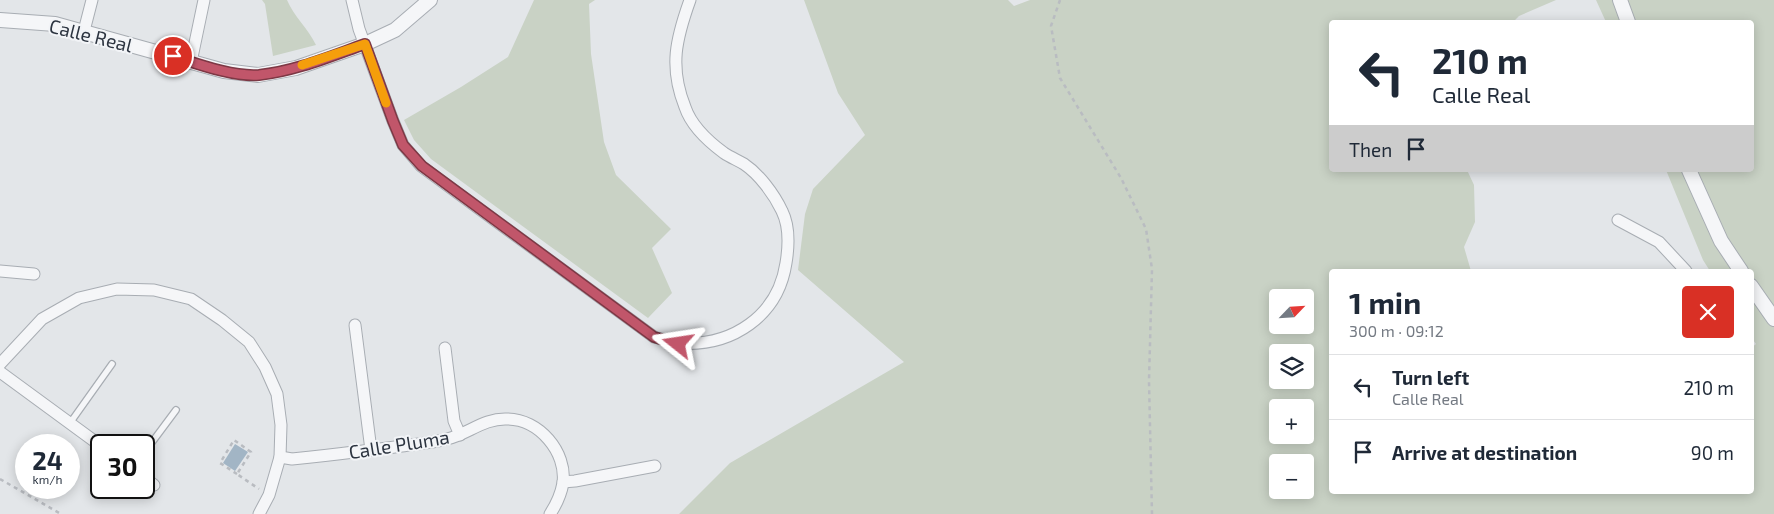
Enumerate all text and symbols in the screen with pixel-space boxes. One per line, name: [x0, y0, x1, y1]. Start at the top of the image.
street label: Calle Real: [47, 14, 135, 57]
pin: [152, 35, 194, 77]
text: 210 m: [1432, 39, 1528, 81]
icon: left: [1349, 40, 1414, 105]
icon: arrive: [159, 42, 187, 70]
text: Calle Real: [1432, 81, 1530, 107]
icon: arrive: [1402, 135, 1430, 163]
text: Then: [1349, 138, 1392, 161]
text: 1 min: [1349, 284, 1421, 320]
button: close: [1682, 286, 1734, 338]
north arrow: [1269, 289, 1314, 334]
map controls: [1269, 289, 1314, 499]
position arrow: [651, 317, 703, 369]
text: 300 m · 09:12: [1349, 321, 1444, 340]
button: layers: [1269, 344, 1314, 389]
text: Turn left: [1392, 366, 1469, 389]
icon: left: [1349, 373, 1377, 401]
text: 210 m: [1683, 376, 1734, 399]
text: Calle Real: [1392, 389, 1464, 408]
button: +: [1269, 399, 1314, 444]
street label: Calle Pluma: [347, 425, 451, 463]
speed limit sign: 30: [90, 434, 155, 499]
icon: arrive: [1349, 438, 1377, 466]
text: Arrive at destination: [1392, 441, 1577, 464]
text: 90 m: [1691, 441, 1734, 464]
text: 24: [32, 445, 63, 475]
button: −: [1269, 454, 1314, 499]
text: km/h: [33, 472, 62, 486]

